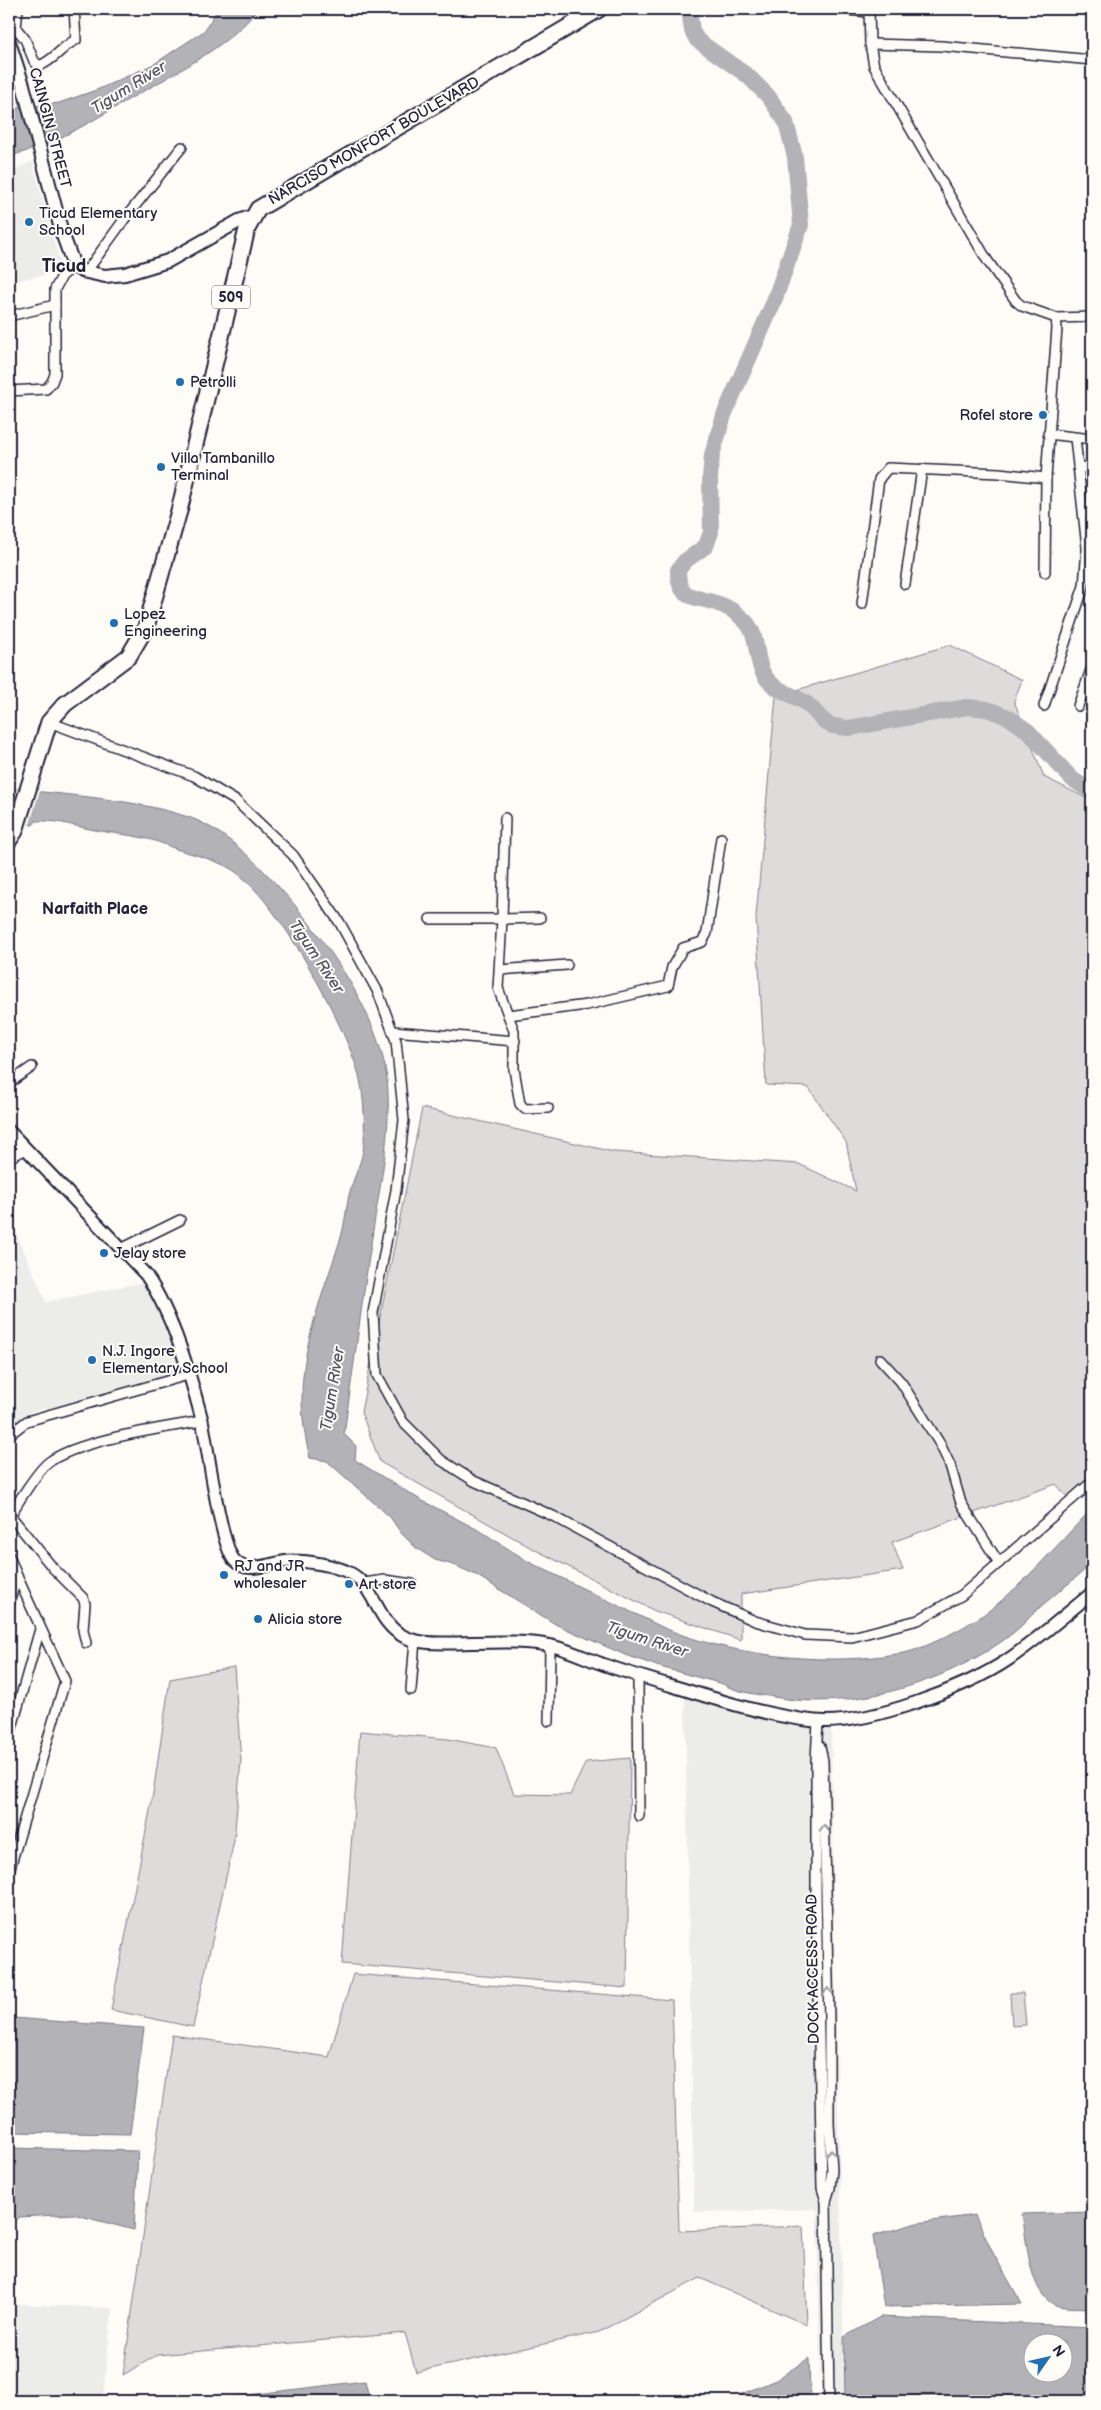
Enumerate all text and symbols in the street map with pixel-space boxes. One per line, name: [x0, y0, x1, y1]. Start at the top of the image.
water label: Tigum River: [88, 57, 171, 118]
street label: CAINGIN STREET: [25, 66, 75, 190]
street label: NARCISO MONFORT BOULEVARD: [265, 73, 483, 209]
place label: Ticud Elementary School: [39, 204, 158, 240]
marker: Ticud Elementary School: [23, 216, 35, 228]
district label: Ticud: [42, 256, 86, 277]
road number: 509: [212, 286, 250, 308]
place label: Petrolli: [190, 373, 236, 392]
marker: Petrolli: [174, 376, 186, 388]
place label: Rofel store: [959, 406, 1033, 425]
marker: Rofel store: [1037, 409, 1049, 421]
place label: Villa Tambanillo Terminal: [171, 449, 275, 485]
marker: Villa Tambanillo Terminal: [155, 461, 167, 473]
place label: Lopez Engineering: [124, 605, 207, 641]
marker: Lopez Engineering: [108, 617, 120, 629]
district label: Narfaith Place: [42, 900, 148, 919]
water label: Tigum River: [284, 917, 348, 998]
place label: Jelay store: [114, 1244, 186, 1263]
marker: Jelay store: [98, 1247, 110, 1259]
place label: N.J. Ingore Elementary School: [102, 1342, 228, 1378]
water label: Tigum River: [317, 1345, 349, 1432]
marker: N.J. Ingore Elementary School: [86, 1354, 98, 1366]
place label: RJ and JR wholesaler: [234, 1557, 307, 1593]
marker: RJ and JR wholesaler: [218, 1569, 230, 1581]
place label: Art store: [359, 1575, 417, 1594]
marker: Art store: [343, 1578, 355, 1590]
place label: Alicia store: [268, 1610, 342, 1629]
marker: Alicia store: [252, 1613, 264, 1625]
water label: Tigum River: [604, 1618, 691, 1662]
one-way arrow: [819, 1824, 829, 1832]
street label: DOCK ACCESS ROAD: [802, 1894, 824, 2044]
one-way arrow: [823, 1986, 833, 1994]
one-way arrow: [825, 2149, 836, 2157]
north arrow: [1024, 2332, 1074, 2382]
text: N: [1048, 2342, 1068, 2360]

